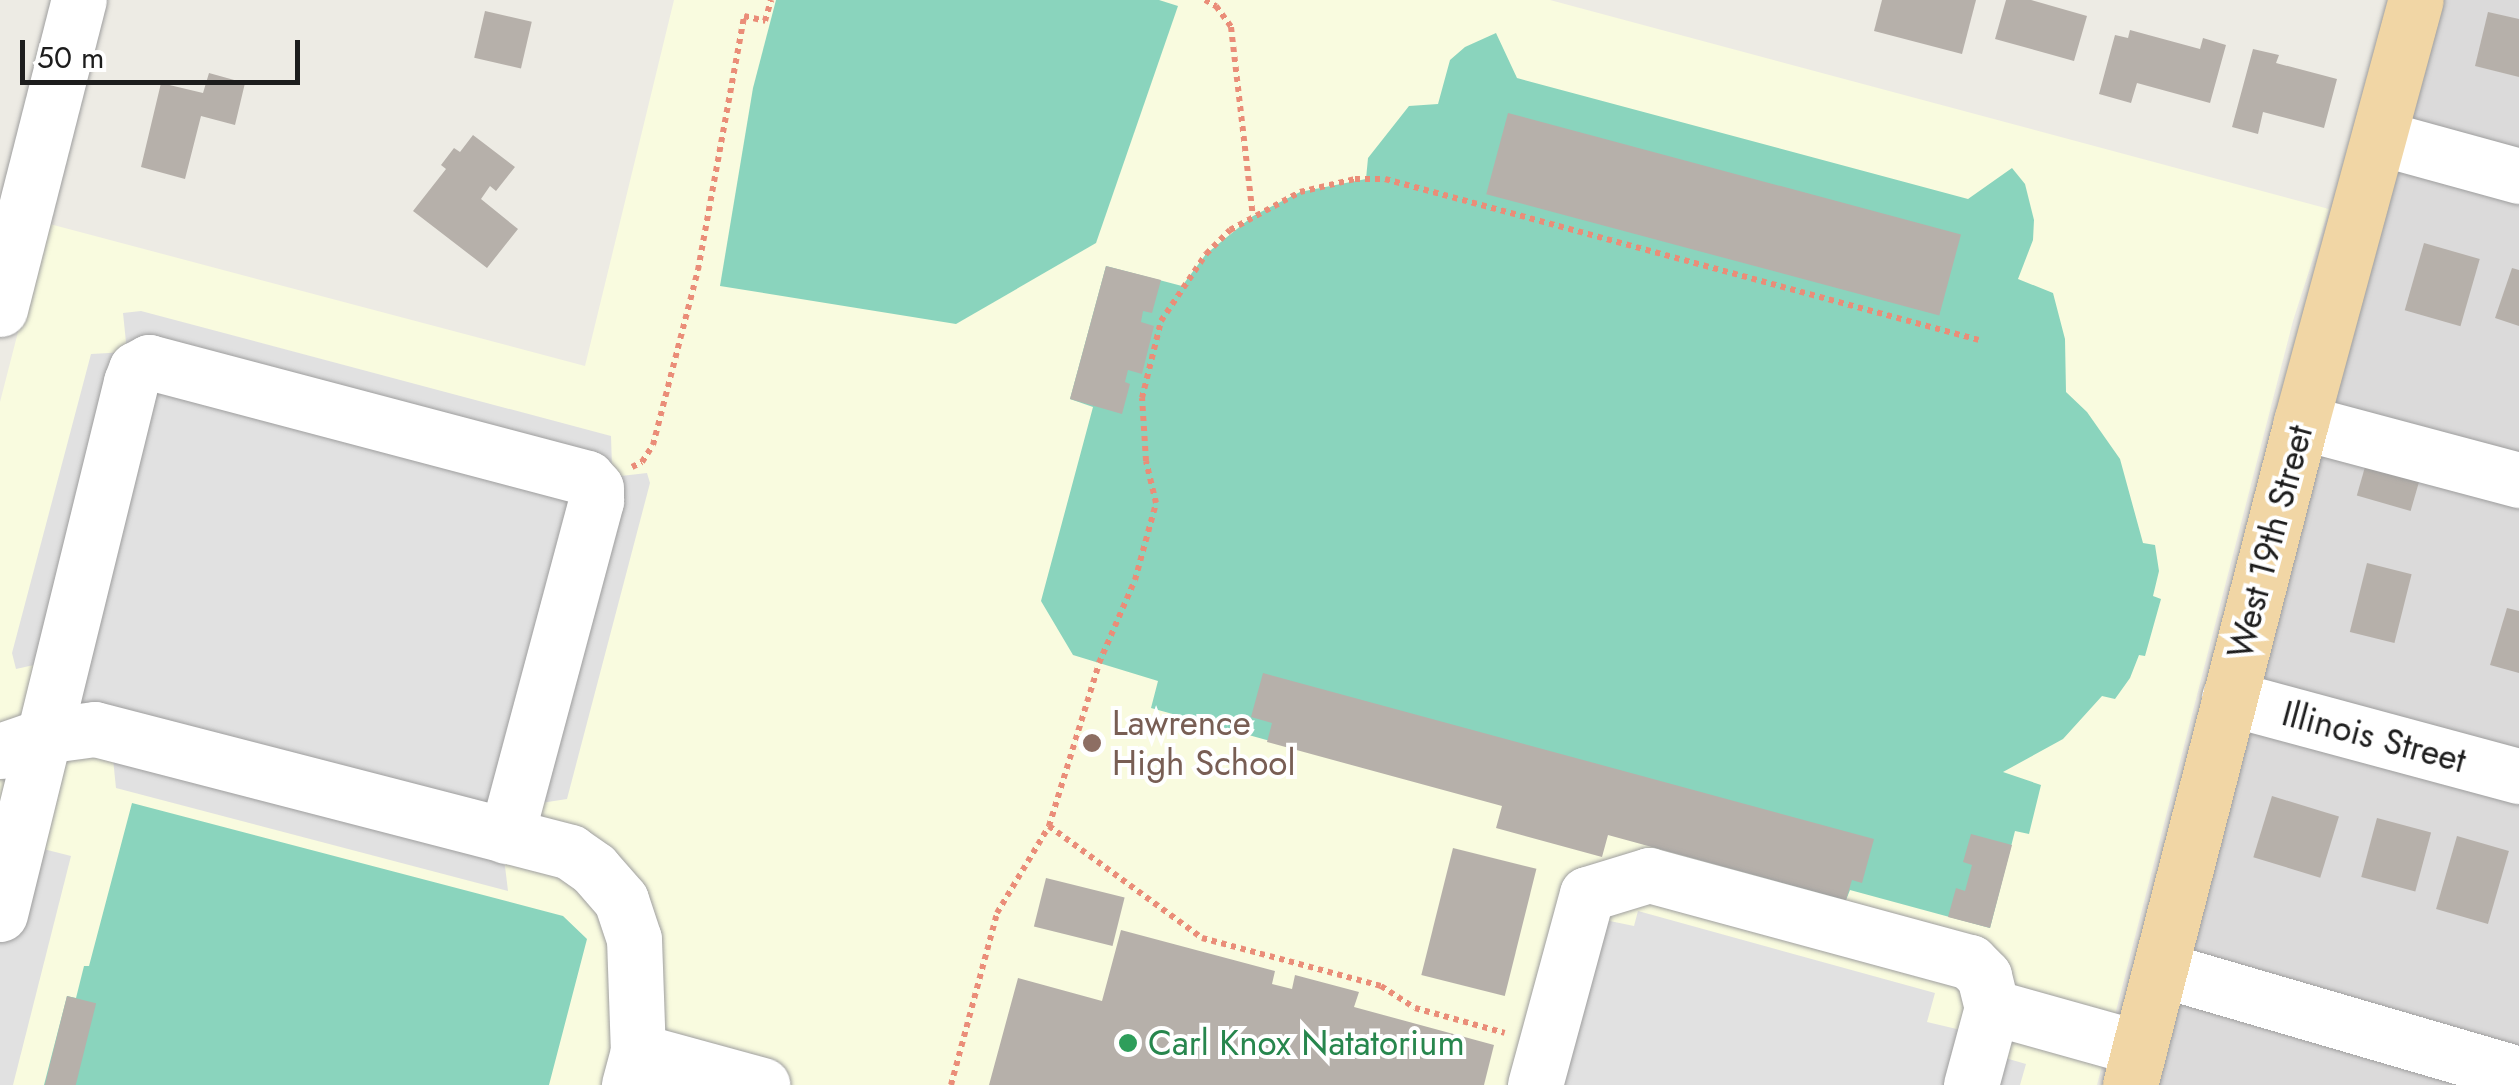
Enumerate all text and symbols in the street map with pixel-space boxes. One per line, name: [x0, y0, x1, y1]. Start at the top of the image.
scale bar: [25, 20, 305, 82]
text: 50 m: [37, 36, 104, 79]
street label: West 19th Street: [2219, 421, 2321, 663]
street label: Illinois Street: [2278, 692, 2470, 782]
place label: Lawrence High School: [1112, 702, 1296, 784]
marker: Lawrence High School: [1081, 732, 1103, 754]
place label: Carl Knox Natatorium: [1148, 1022, 1465, 1064]
marker: Carl Knox Natatorium: [1117, 1032, 1139, 1054]

